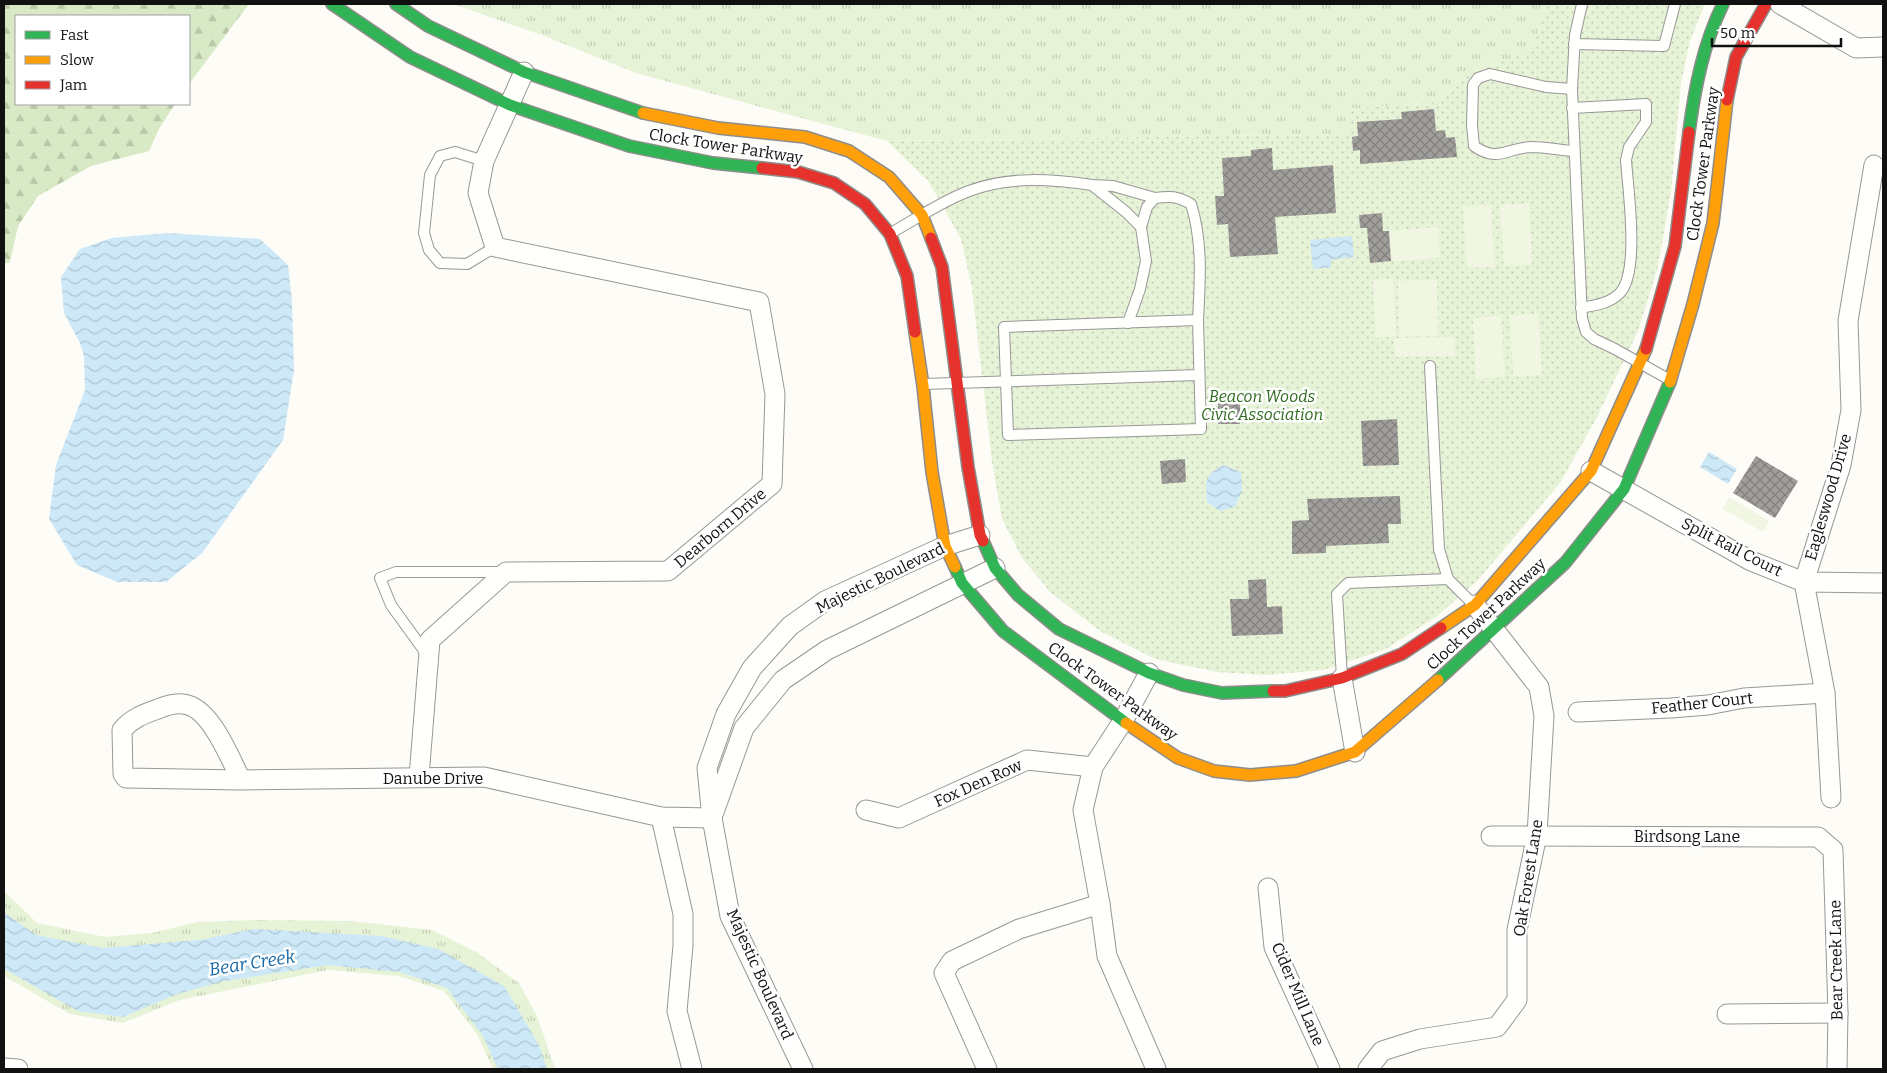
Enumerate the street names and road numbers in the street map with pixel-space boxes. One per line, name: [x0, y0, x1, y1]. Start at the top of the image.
street label: Clock Tower Parkway: [1683, 85, 1723, 242]
street label: Clock Tower Parkway: [648, 124, 805, 168]
street label: Eagleswood Drive: [1801, 431, 1855, 563]
street label: Dearborn Drive: [670, 484, 770, 572]
street label: Split Rail Court: [1678, 513, 1786, 581]
street label: Majestic Boulevard: [813, 538, 948, 617]
street label: Clock Tower Parkway: [1423, 554, 1550, 674]
street label: Clock Tower Parkway: [1044, 638, 1182, 745]
street label: Feather Court: [1650, 688, 1754, 718]
street label: Fox Den Row: [931, 755, 1025, 811]
street label: Danube Drive: [383, 769, 483, 788]
street label: Oak Forest Lane: [1509, 818, 1547, 938]
street label: Birdsong Lane: [1634, 827, 1740, 846]
street label: Bear Creek Lane: [1825, 900, 1847, 1020]
street label: Majestic Boulevard: [723, 906, 798, 1043]
street label: Cider Mill Lane: [1268, 939, 1328, 1049]

